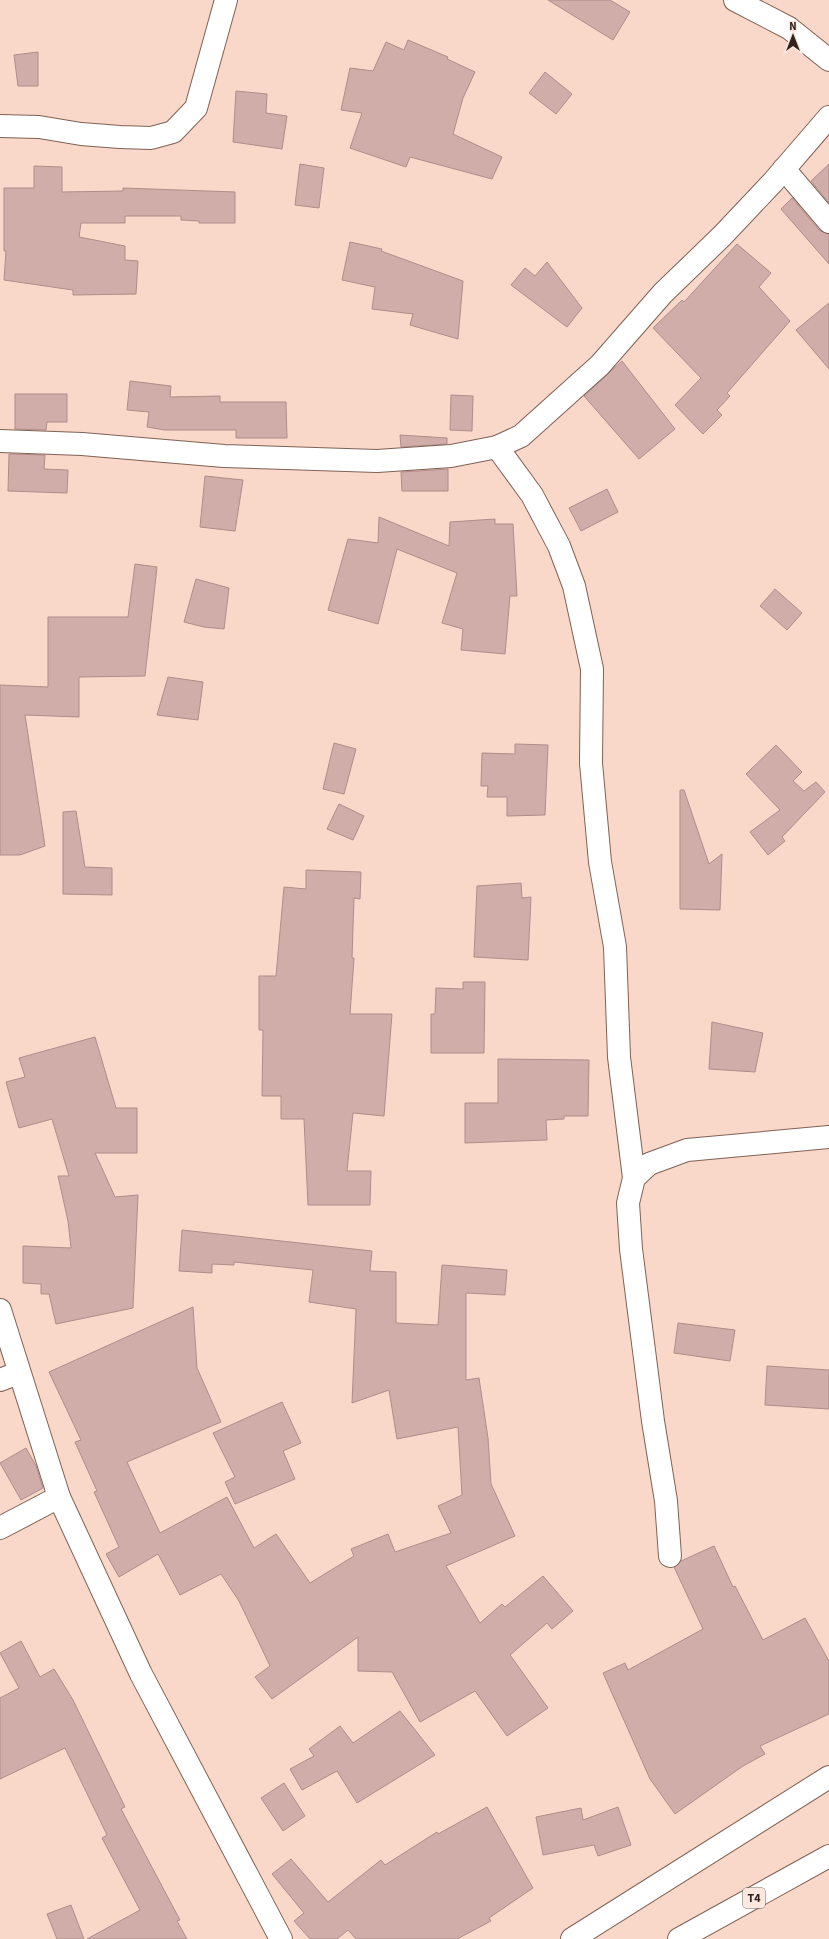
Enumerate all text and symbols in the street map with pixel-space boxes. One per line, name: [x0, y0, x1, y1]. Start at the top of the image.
north arrow: [773, 16, 813, 56]
text: N: [789, 19, 797, 34]
road number: T4: [743, 1888, 765, 1908]

